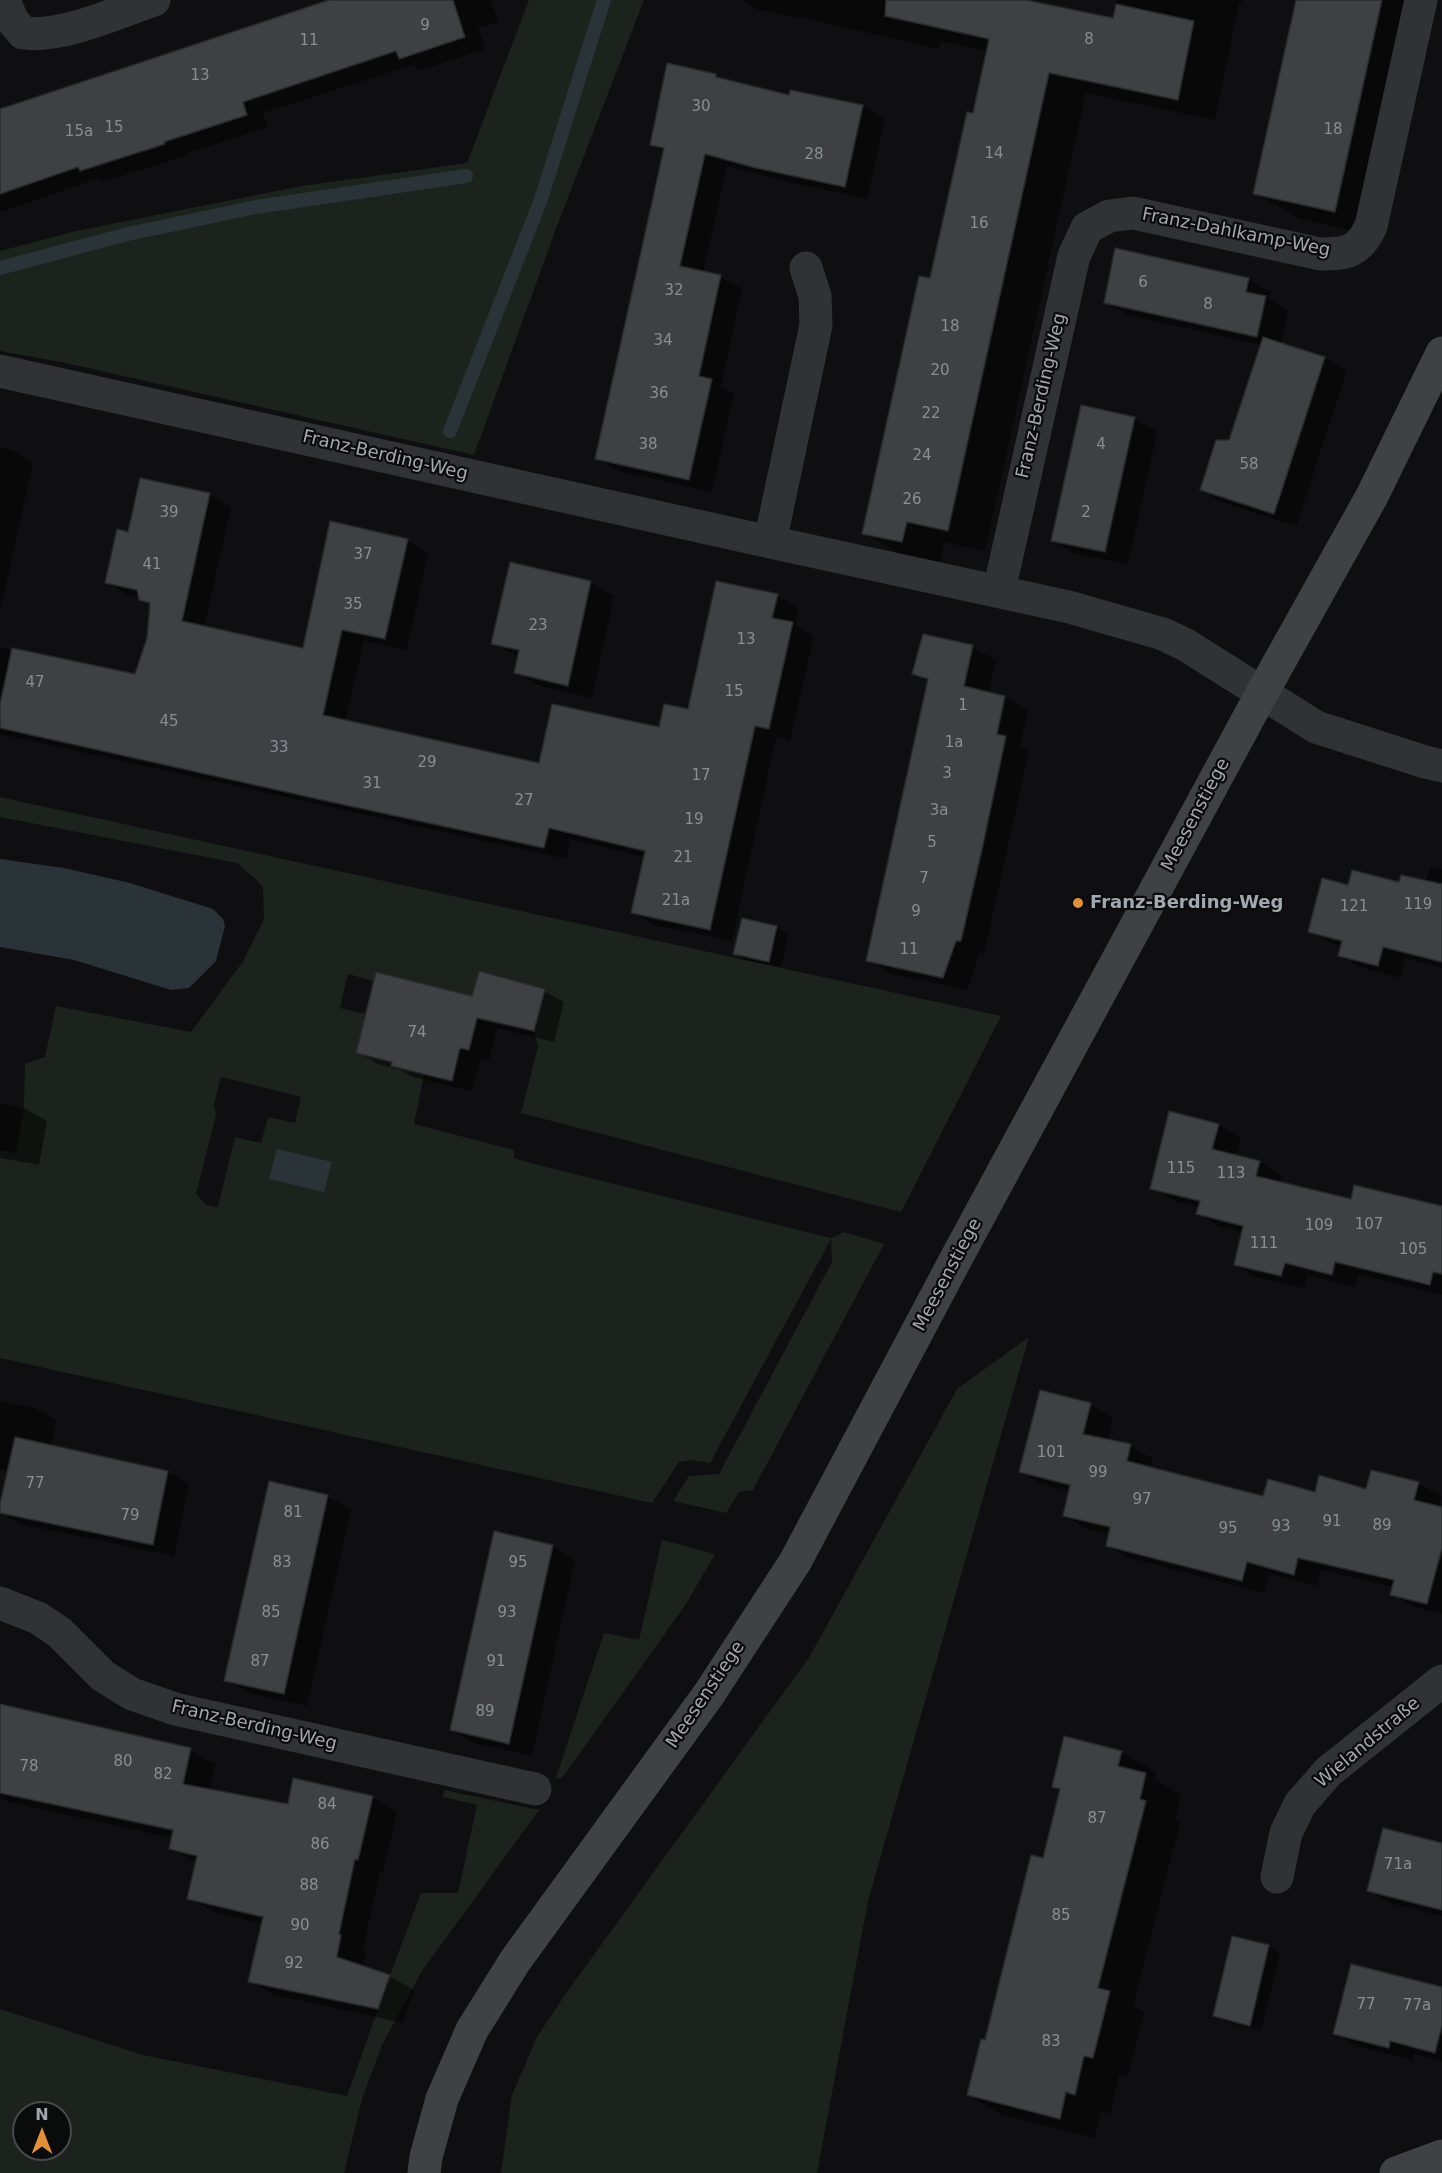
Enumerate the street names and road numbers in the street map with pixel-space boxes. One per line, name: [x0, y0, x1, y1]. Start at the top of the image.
street label: Franz-Dahlkamp-Weg: [1140, 204, 1332, 262]
street label: Franz-Berding-Weg: [1012, 311, 1072, 481]
street label: Franz-Berding-Weg: [300, 426, 470, 486]
street label: Meesenstiege: [1157, 755, 1235, 875]
street label: Meesenstiege: [909, 1215, 987, 1335]
street label: Meesenstiege: [662, 1637, 750, 1753]
street label: Wielandstraße: [1311, 1693, 1425, 1793]
street label: Franz-Berding-Weg: [169, 1696, 339, 1756]

